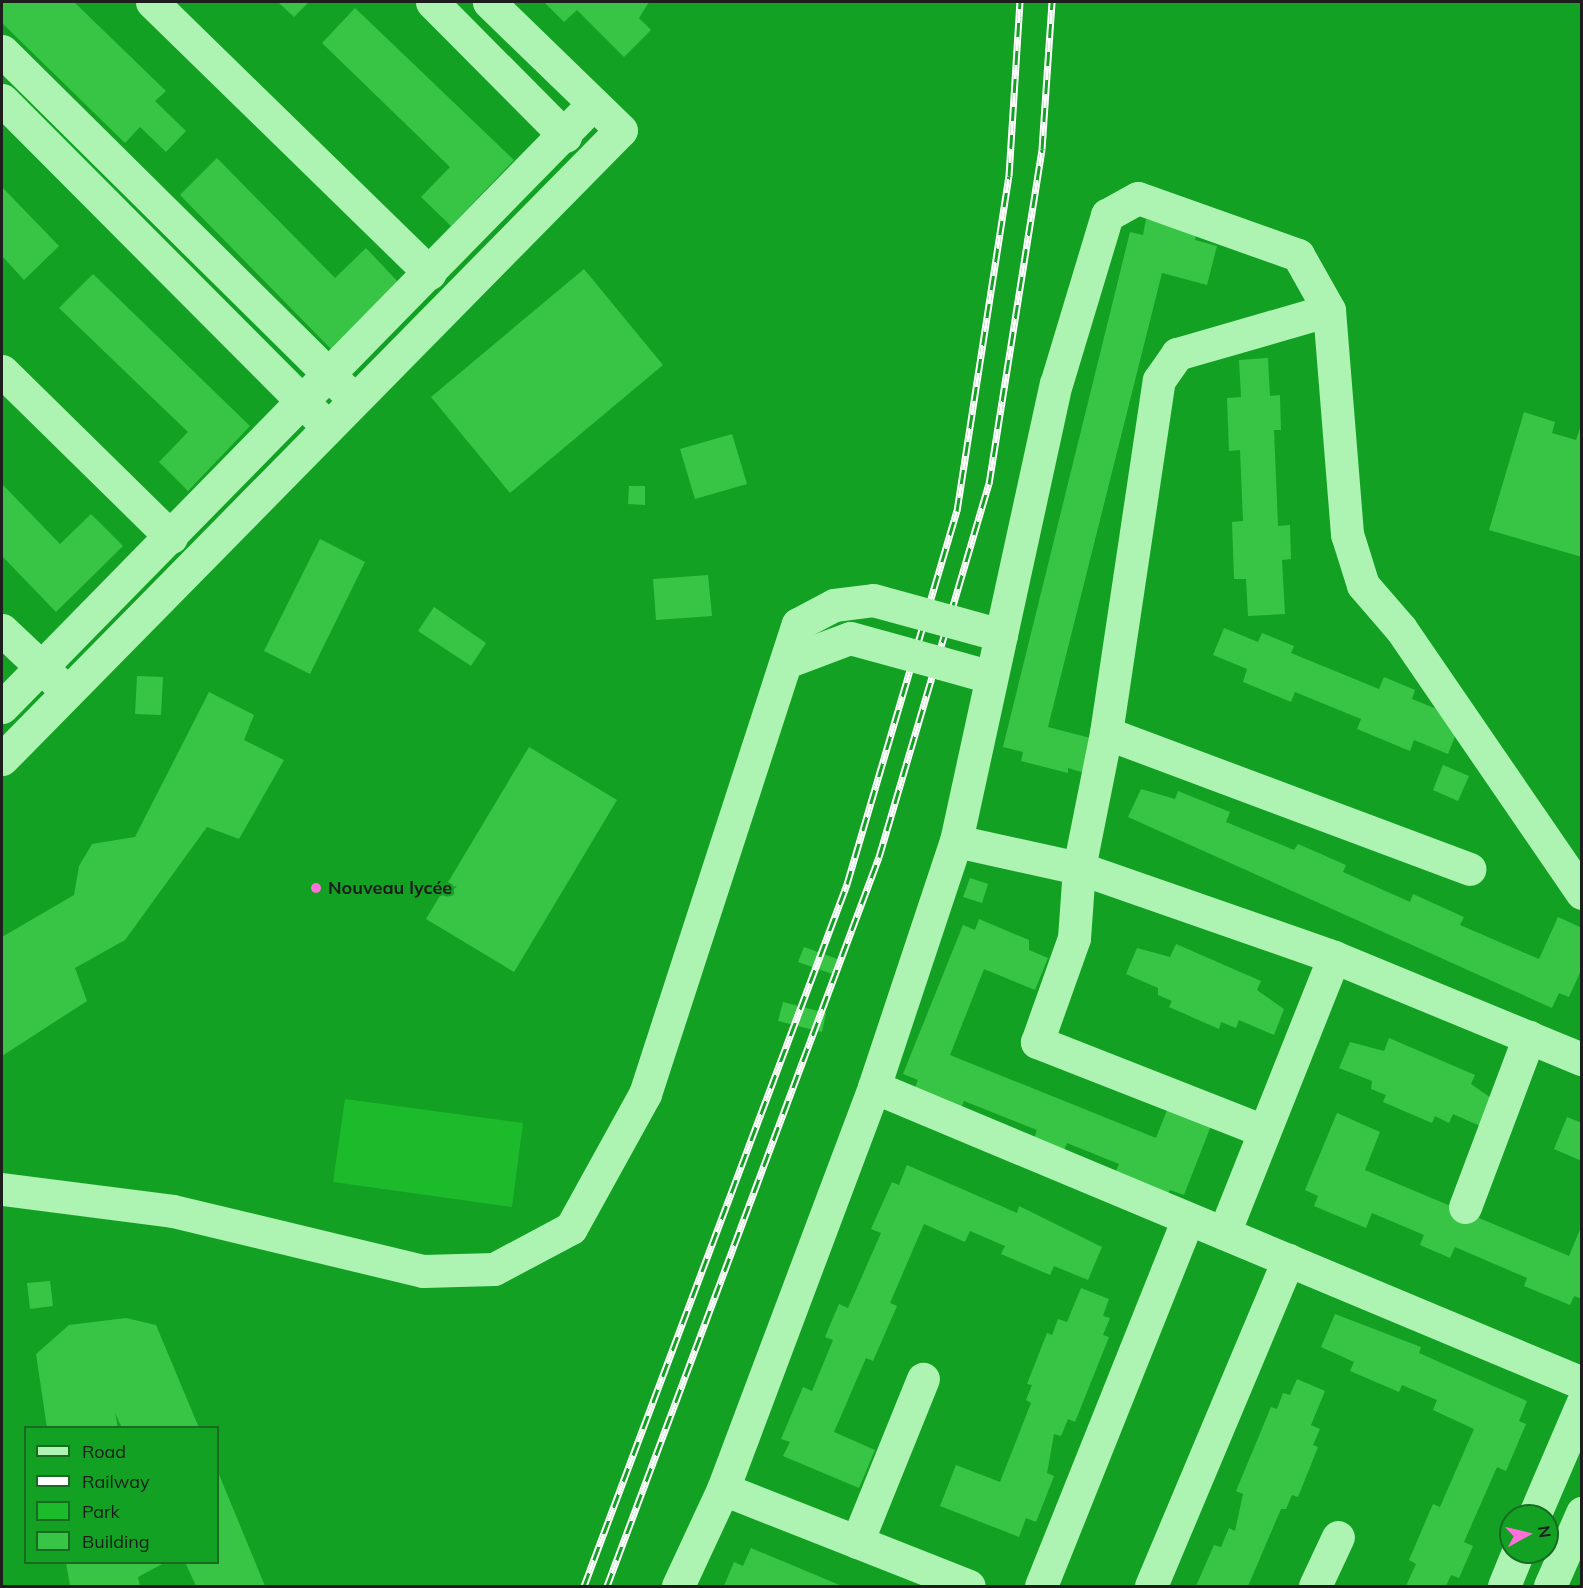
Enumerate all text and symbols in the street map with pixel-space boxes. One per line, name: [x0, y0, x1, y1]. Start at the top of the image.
place label: Nouveau lycée: [328, 877, 452, 899]
marker: Nouveau lycée: [309, 881, 323, 895]
legend: [24, 1426, 219, 1564]
text: Road: [82, 1440, 126, 1463]
text: Railway: [82, 1470, 150, 1493]
text: Park: [82, 1500, 120, 1523]
north arrow: [1499, 1504, 1559, 1564]
text: N: [1534, 1524, 1556, 1539]
text: Building: [82, 1530, 150, 1553]

